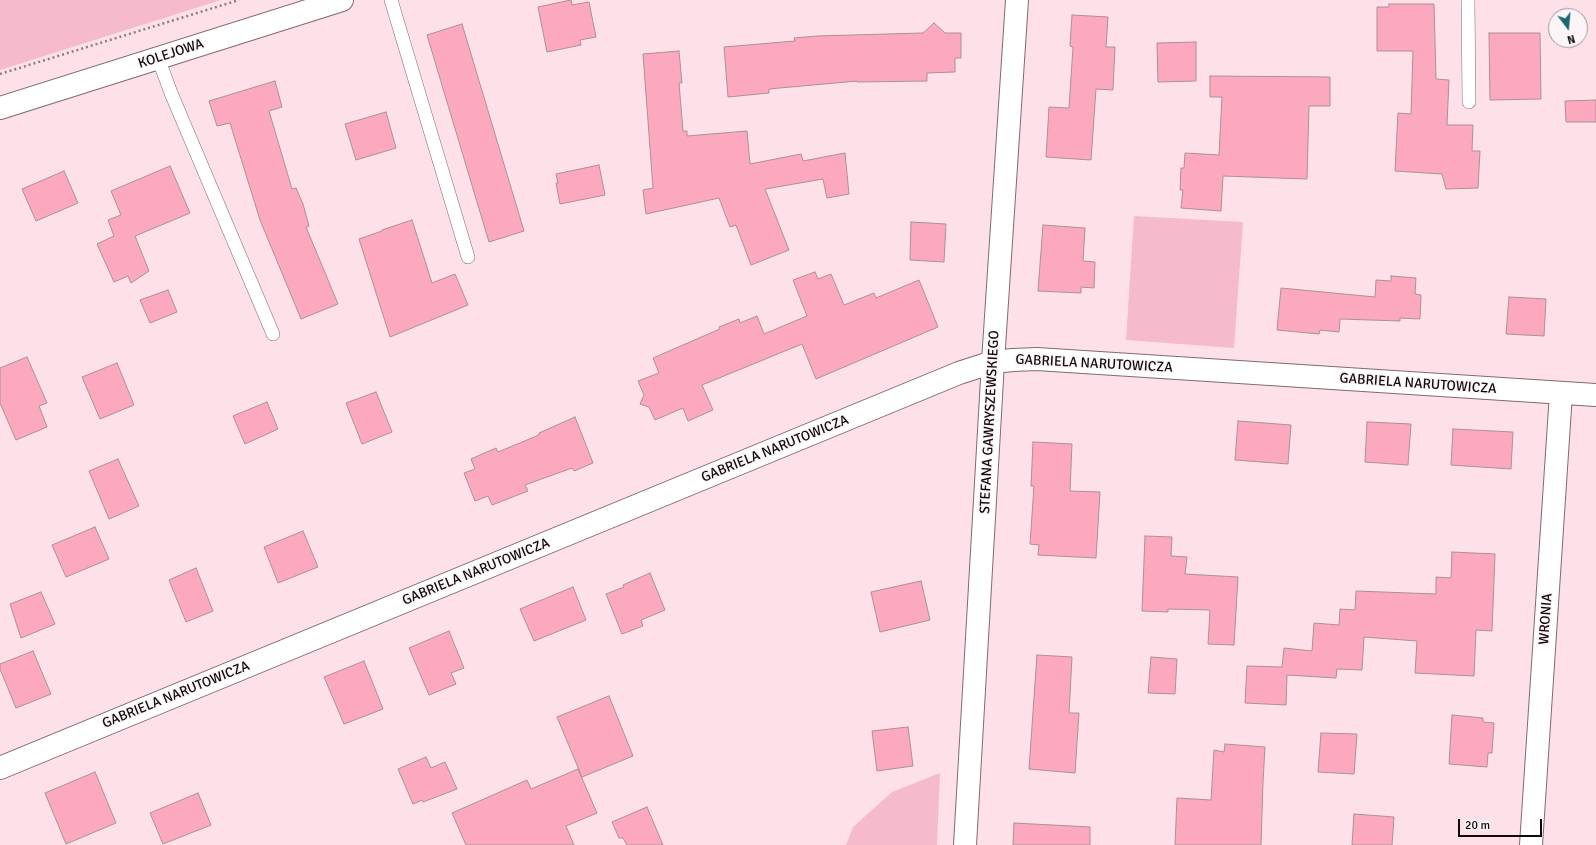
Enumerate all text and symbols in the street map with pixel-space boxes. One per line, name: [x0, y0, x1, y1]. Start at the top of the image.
north arrow: [1548, 8, 1588, 48]
text: N: [1566, 32, 1577, 46]
street label: KOLEJOWA: [136, 36, 206, 72]
street label: STEFANA GAWRYSZEWSKIEGO: [977, 330, 1003, 514]
street label: GABRIELA NARUTOWICZA: [1015, 351, 1173, 377]
street label: GABRIELA NARUTOWICZA: [1339, 370, 1497, 398]
street label: GABRIELA NARUTOWICZA: [699, 412, 851, 486]
street label: GABRIELA NARUTOWICZA: [400, 535, 552, 609]
street label: WRONIA: [1536, 593, 1556, 645]
street label: GABRIELA NARUTOWICZA: [100, 658, 252, 732]
scale bar: [1460, 811, 1544, 837]
text: 20 m: [1465, 818, 1490, 833]

